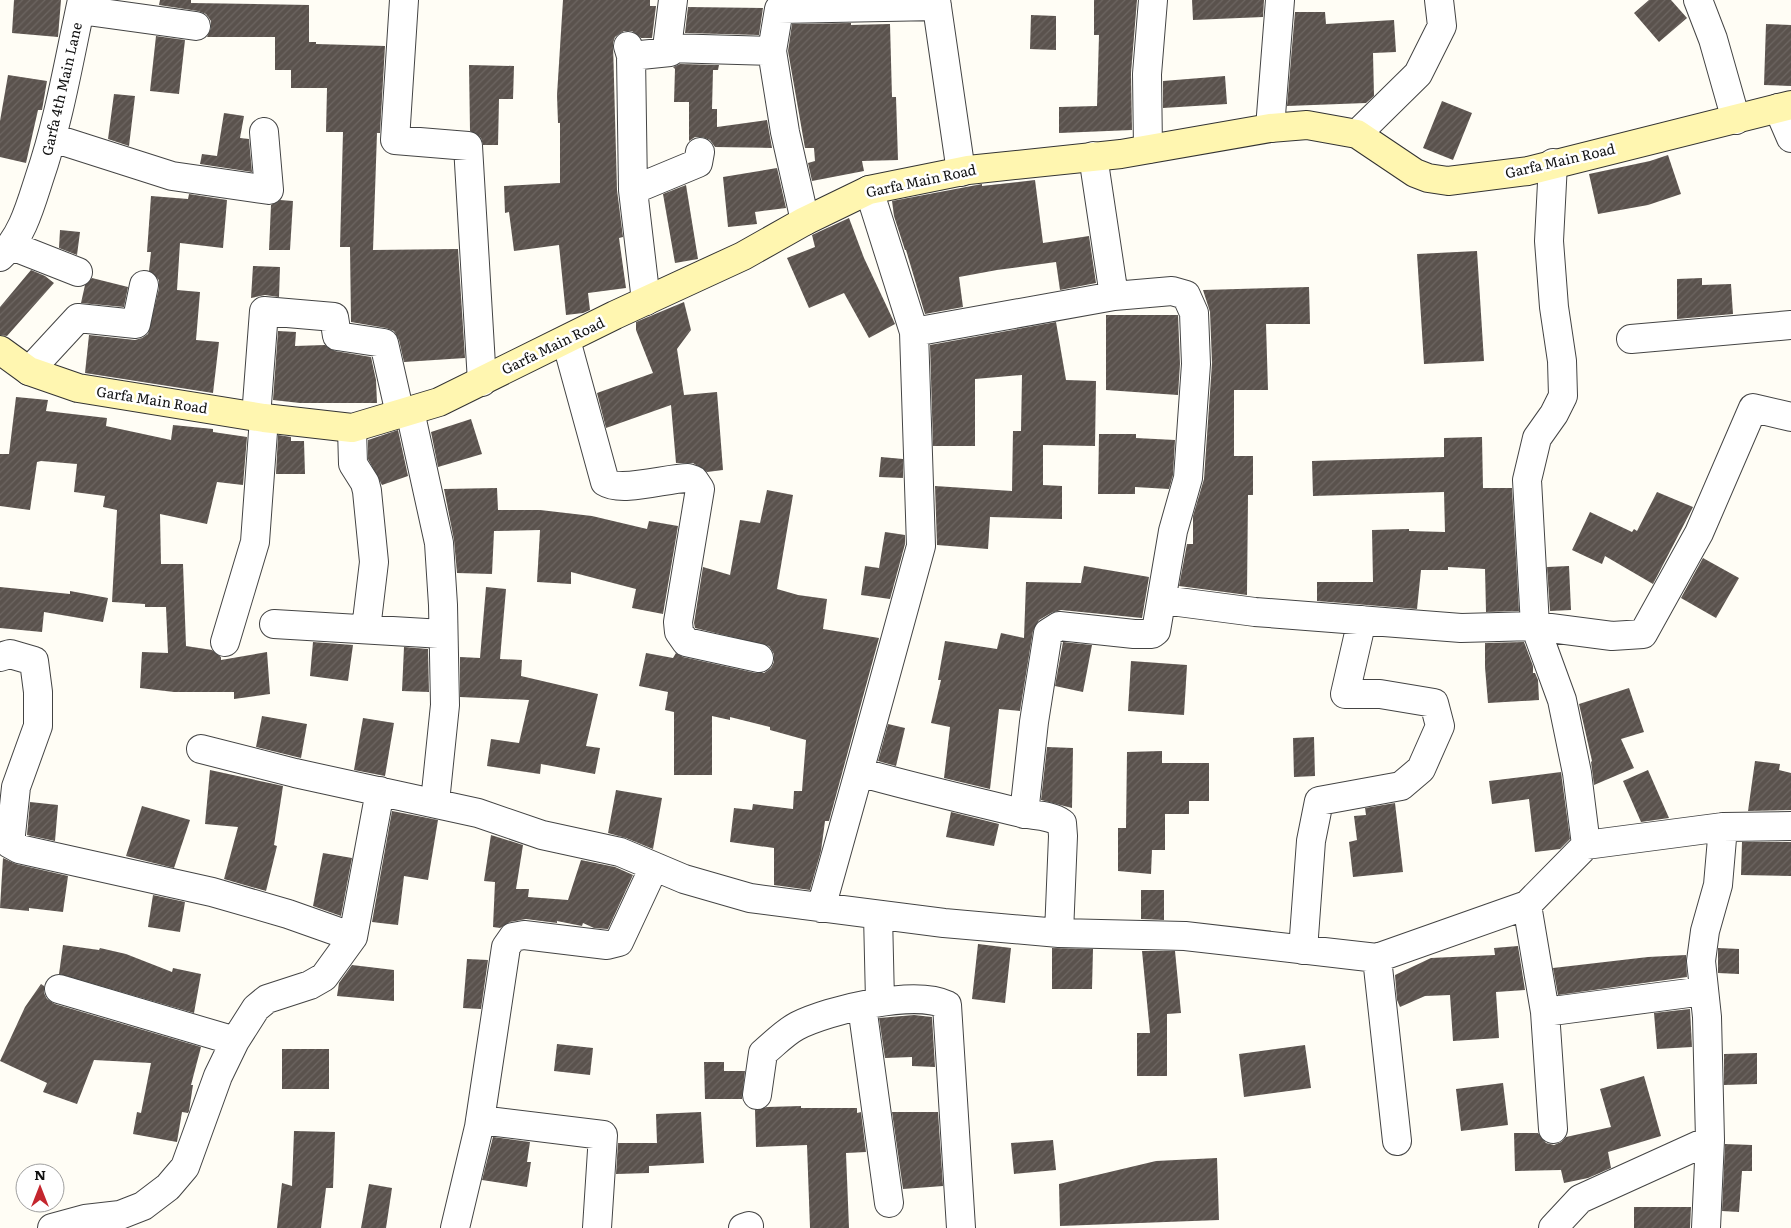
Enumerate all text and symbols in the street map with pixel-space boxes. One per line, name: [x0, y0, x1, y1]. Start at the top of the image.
street label: Garfa 4th Main Lane: [36, 20, 86, 157]
street label: Garfa Main Road: [1503, 138, 1617, 182]
street label: Garfa Main Road: [864, 158, 978, 201]
street label: Garfa Main Road: [498, 311, 608, 379]
street label: Garfa Main Road: [95, 380, 210, 418]
north arrow: [15, 1163, 65, 1213]
text: N: [34, 1164, 46, 1184]

